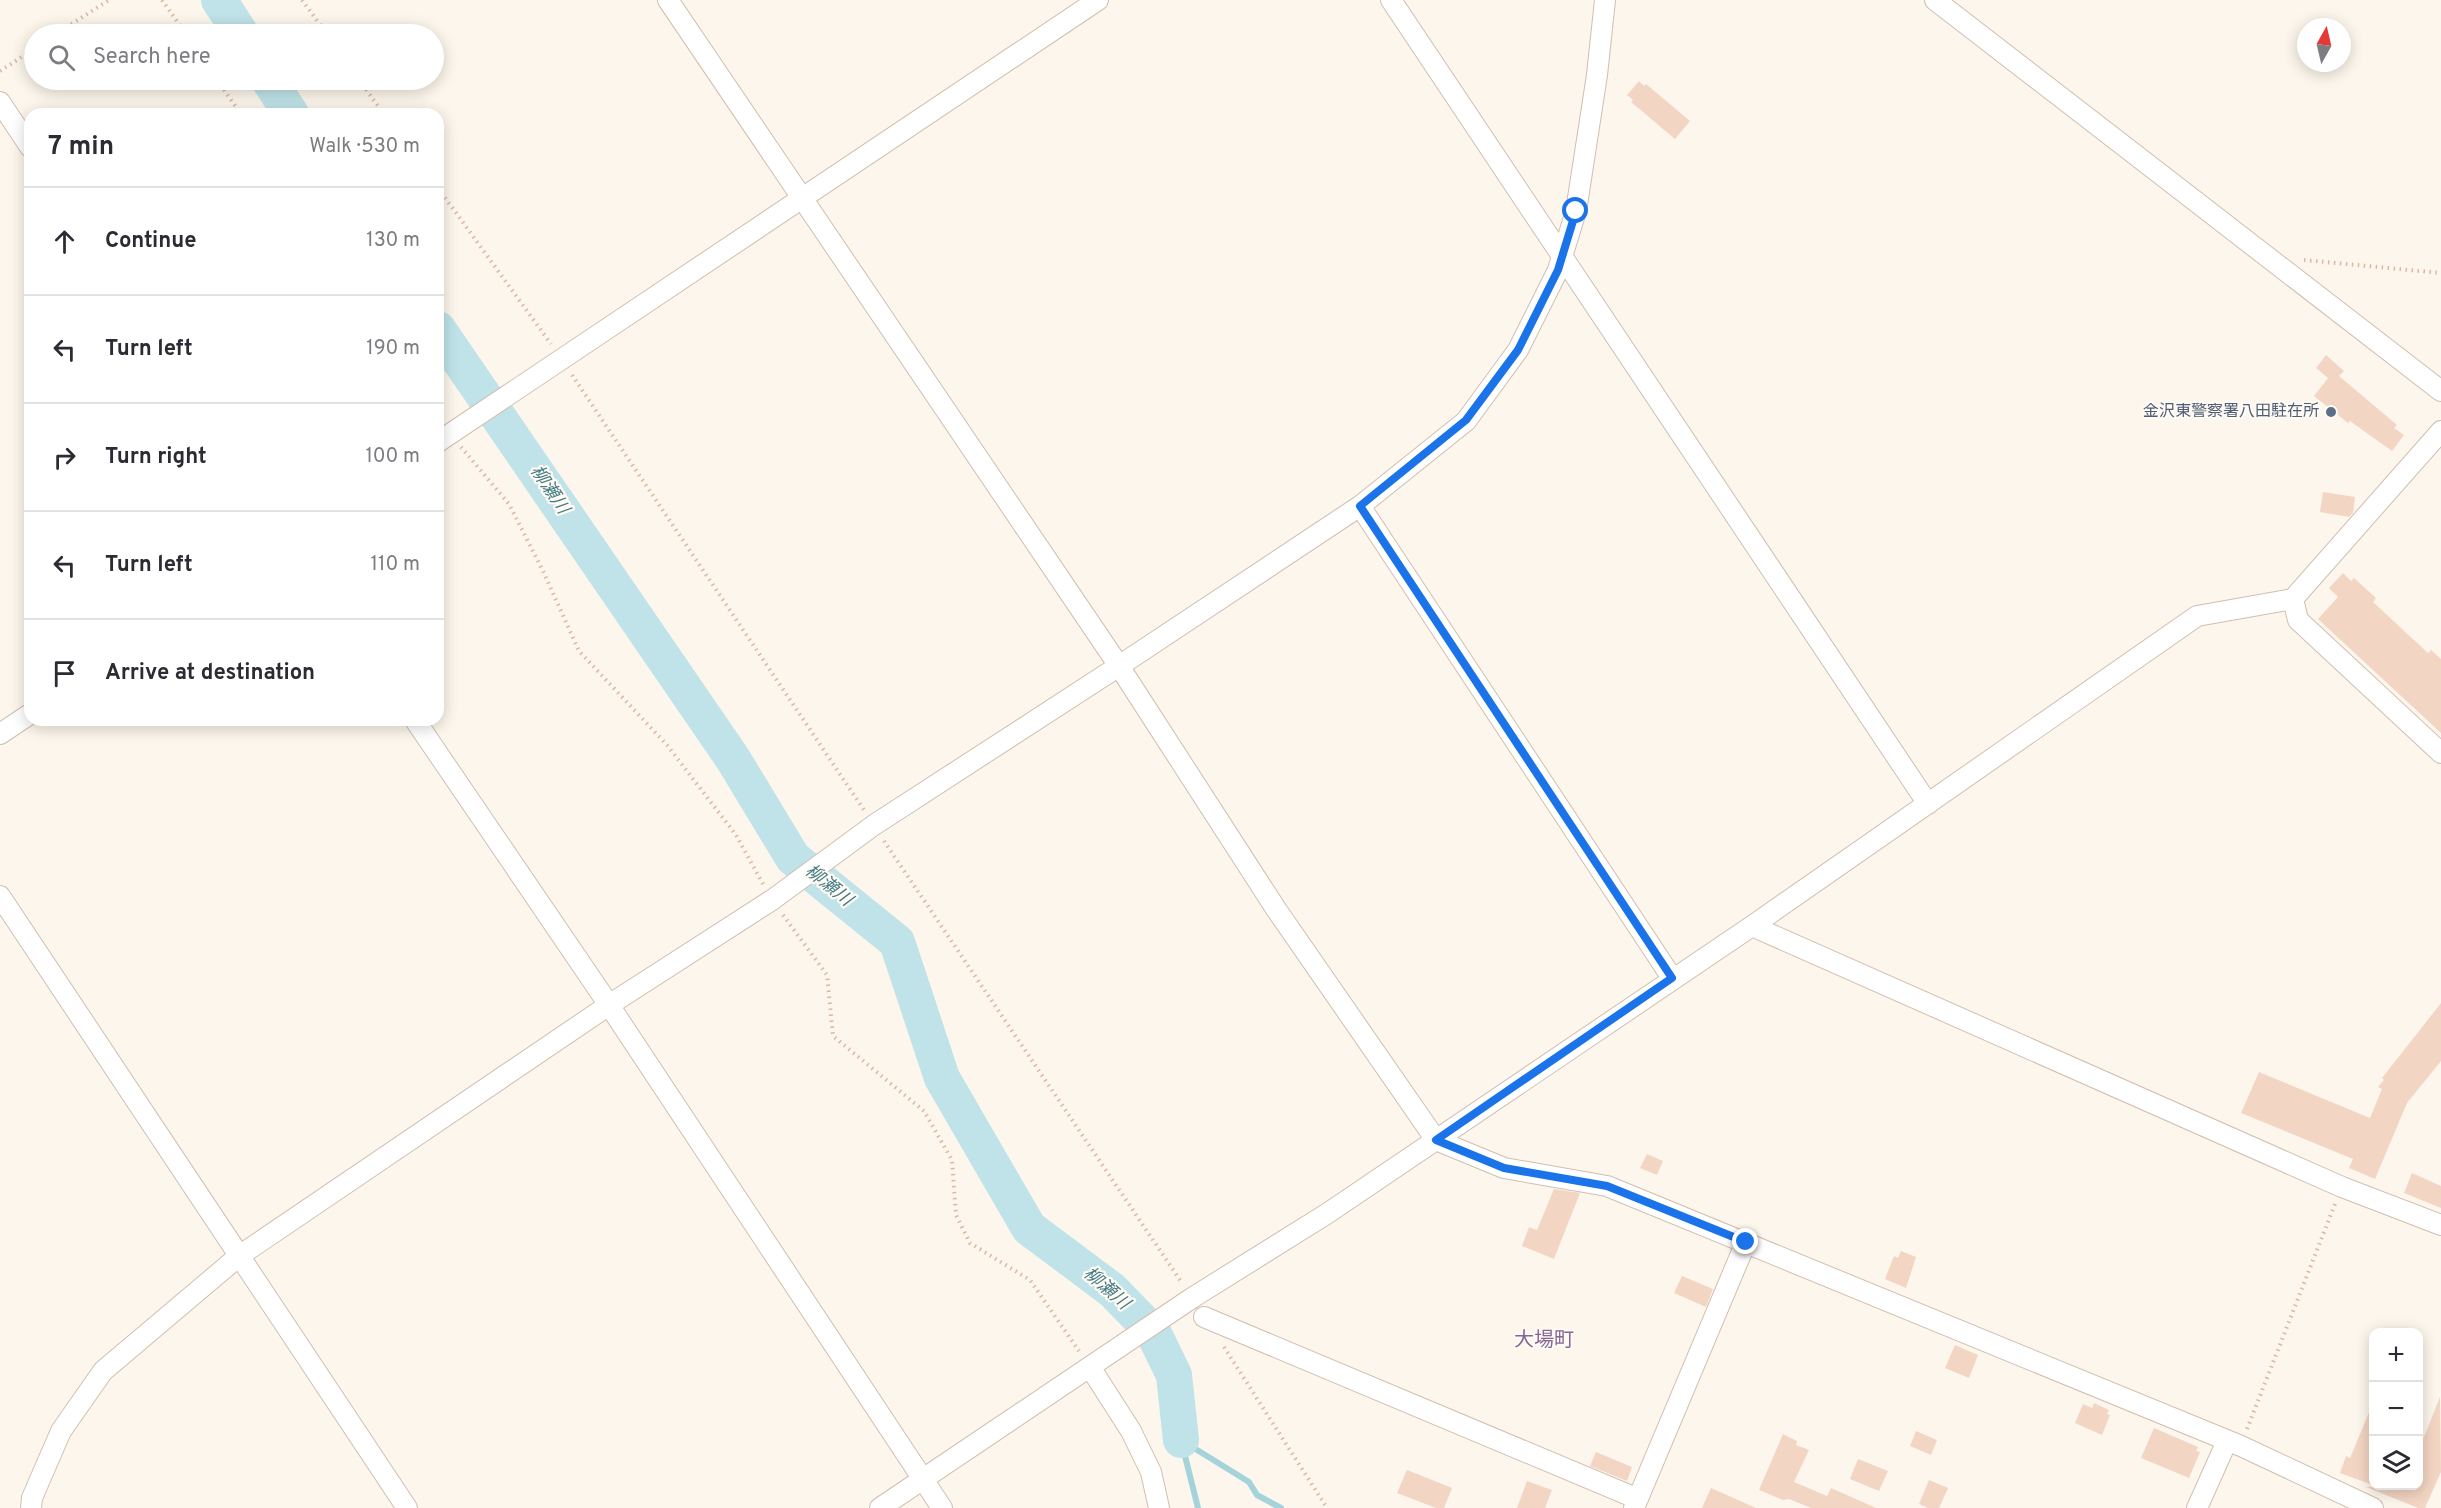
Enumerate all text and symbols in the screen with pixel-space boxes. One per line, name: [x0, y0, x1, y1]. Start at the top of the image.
north arrow: [2297, 18, 2351, 72]
search box: [24, 24, 444, 90]
icon: search: [45, 41, 78, 74]
text: Search here: [93, 44, 211, 71]
text: 7 min: [48, 131, 114, 164]
text: Walk · 530 m: [309, 134, 420, 160]
route start: [1562, 197, 1588, 223]
icon: ahead: [48, 225, 81, 258]
text: Continue: [105, 228, 196, 255]
text: 130 m: [366, 228, 420, 254]
icon: left: [48, 333, 81, 366]
text: Turn left: [105, 336, 193, 363]
text: 190 m: [366, 336, 420, 362]
place label: 金沢東警察署八田駐在所: [2143, 402, 2319, 422]
marker: 金沢東警察署八田駐在所: [2324, 405, 2338, 419]
icon: right: [48, 441, 81, 474]
text: Turn right: [105, 444, 207, 471]
text: 100 m: [365, 444, 420, 470]
water label: 柳瀬川: [524, 461, 575, 520]
icon: left: [48, 549, 81, 582]
text: Turn left: [105, 552, 193, 579]
text: 110 m: [371, 552, 420, 578]
icon: arrive: [48, 657, 81, 690]
text: Arrive at destination: [105, 660, 315, 687]
water label: 柳瀬川: [800, 860, 858, 913]
route end: [1732, 1228, 1758, 1254]
water label: 柳瀬川: [1078, 1263, 1135, 1317]
district label: 大場町: [1514, 1328, 1574, 1354]
map controls: [2369, 1328, 2423, 1490]
button: +: [2369, 1328, 2423, 1382]
button: −: [2369, 1382, 2423, 1436]
button: layers: [2369, 1436, 2423, 1490]

